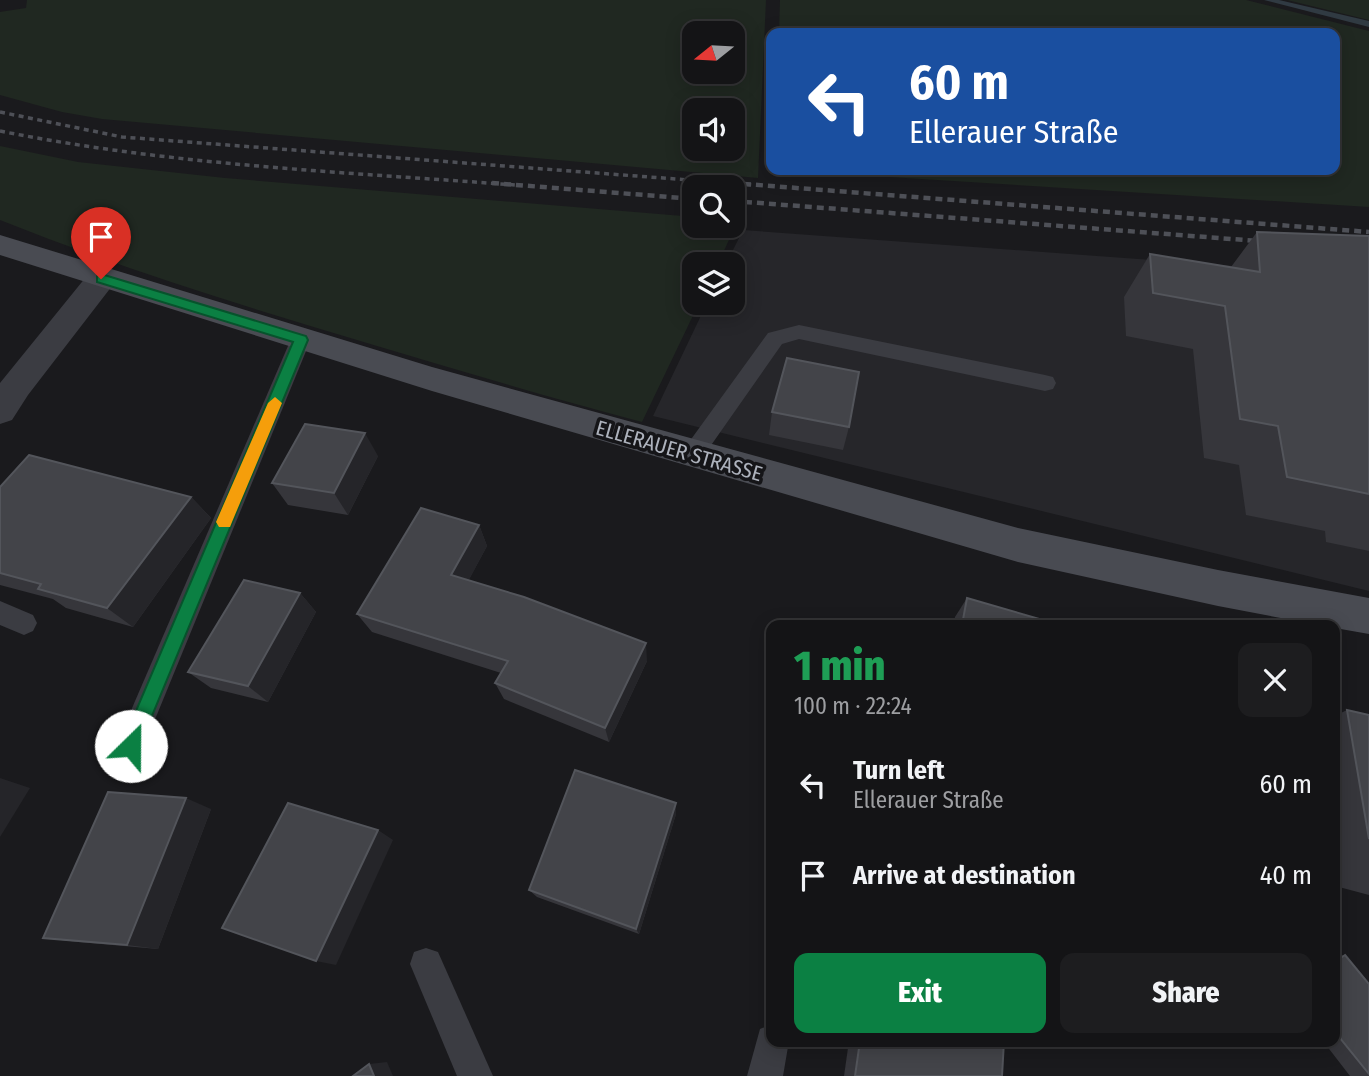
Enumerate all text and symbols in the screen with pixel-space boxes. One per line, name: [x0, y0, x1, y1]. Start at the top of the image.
north arrow: [682, 21, 746, 84]
map controls: [682, 21, 745, 315]
text: 60 m: [909, 53, 1009, 112]
icon: left: [794, 56, 885, 147]
button: sound: [682, 98, 745, 161]
text: Ellerauer Straße: [909, 113, 1119, 151]
button: search: [682, 175, 745, 238]
pin: [71, 207, 131, 279]
icon: arrive: [82, 218, 120, 256]
button: layers: [682, 252, 745, 315]
street label: ELLERAUER STRASSE: [593, 415, 765, 487]
text: 1 min: [794, 641, 885, 691]
button: close: [1238, 643, 1312, 717]
text: 100 m · 22:24: [794, 692, 912, 720]
position arrow: [94, 709, 168, 783]
text: Turn left: [853, 755, 945, 786]
icon: left: [794, 766, 832, 804]
text: 60 m: [1259, 769, 1312, 800]
text: Ellerauer Straße: [853, 786, 1004, 814]
icon: arrive: [794, 857, 832, 895]
text: Arrive at destination: [853, 860, 1076, 891]
text: 40 m: [1260, 860, 1312, 891]
button: Exit: [794, 953, 1046, 1033]
button: Share: [1060, 953, 1312, 1033]

